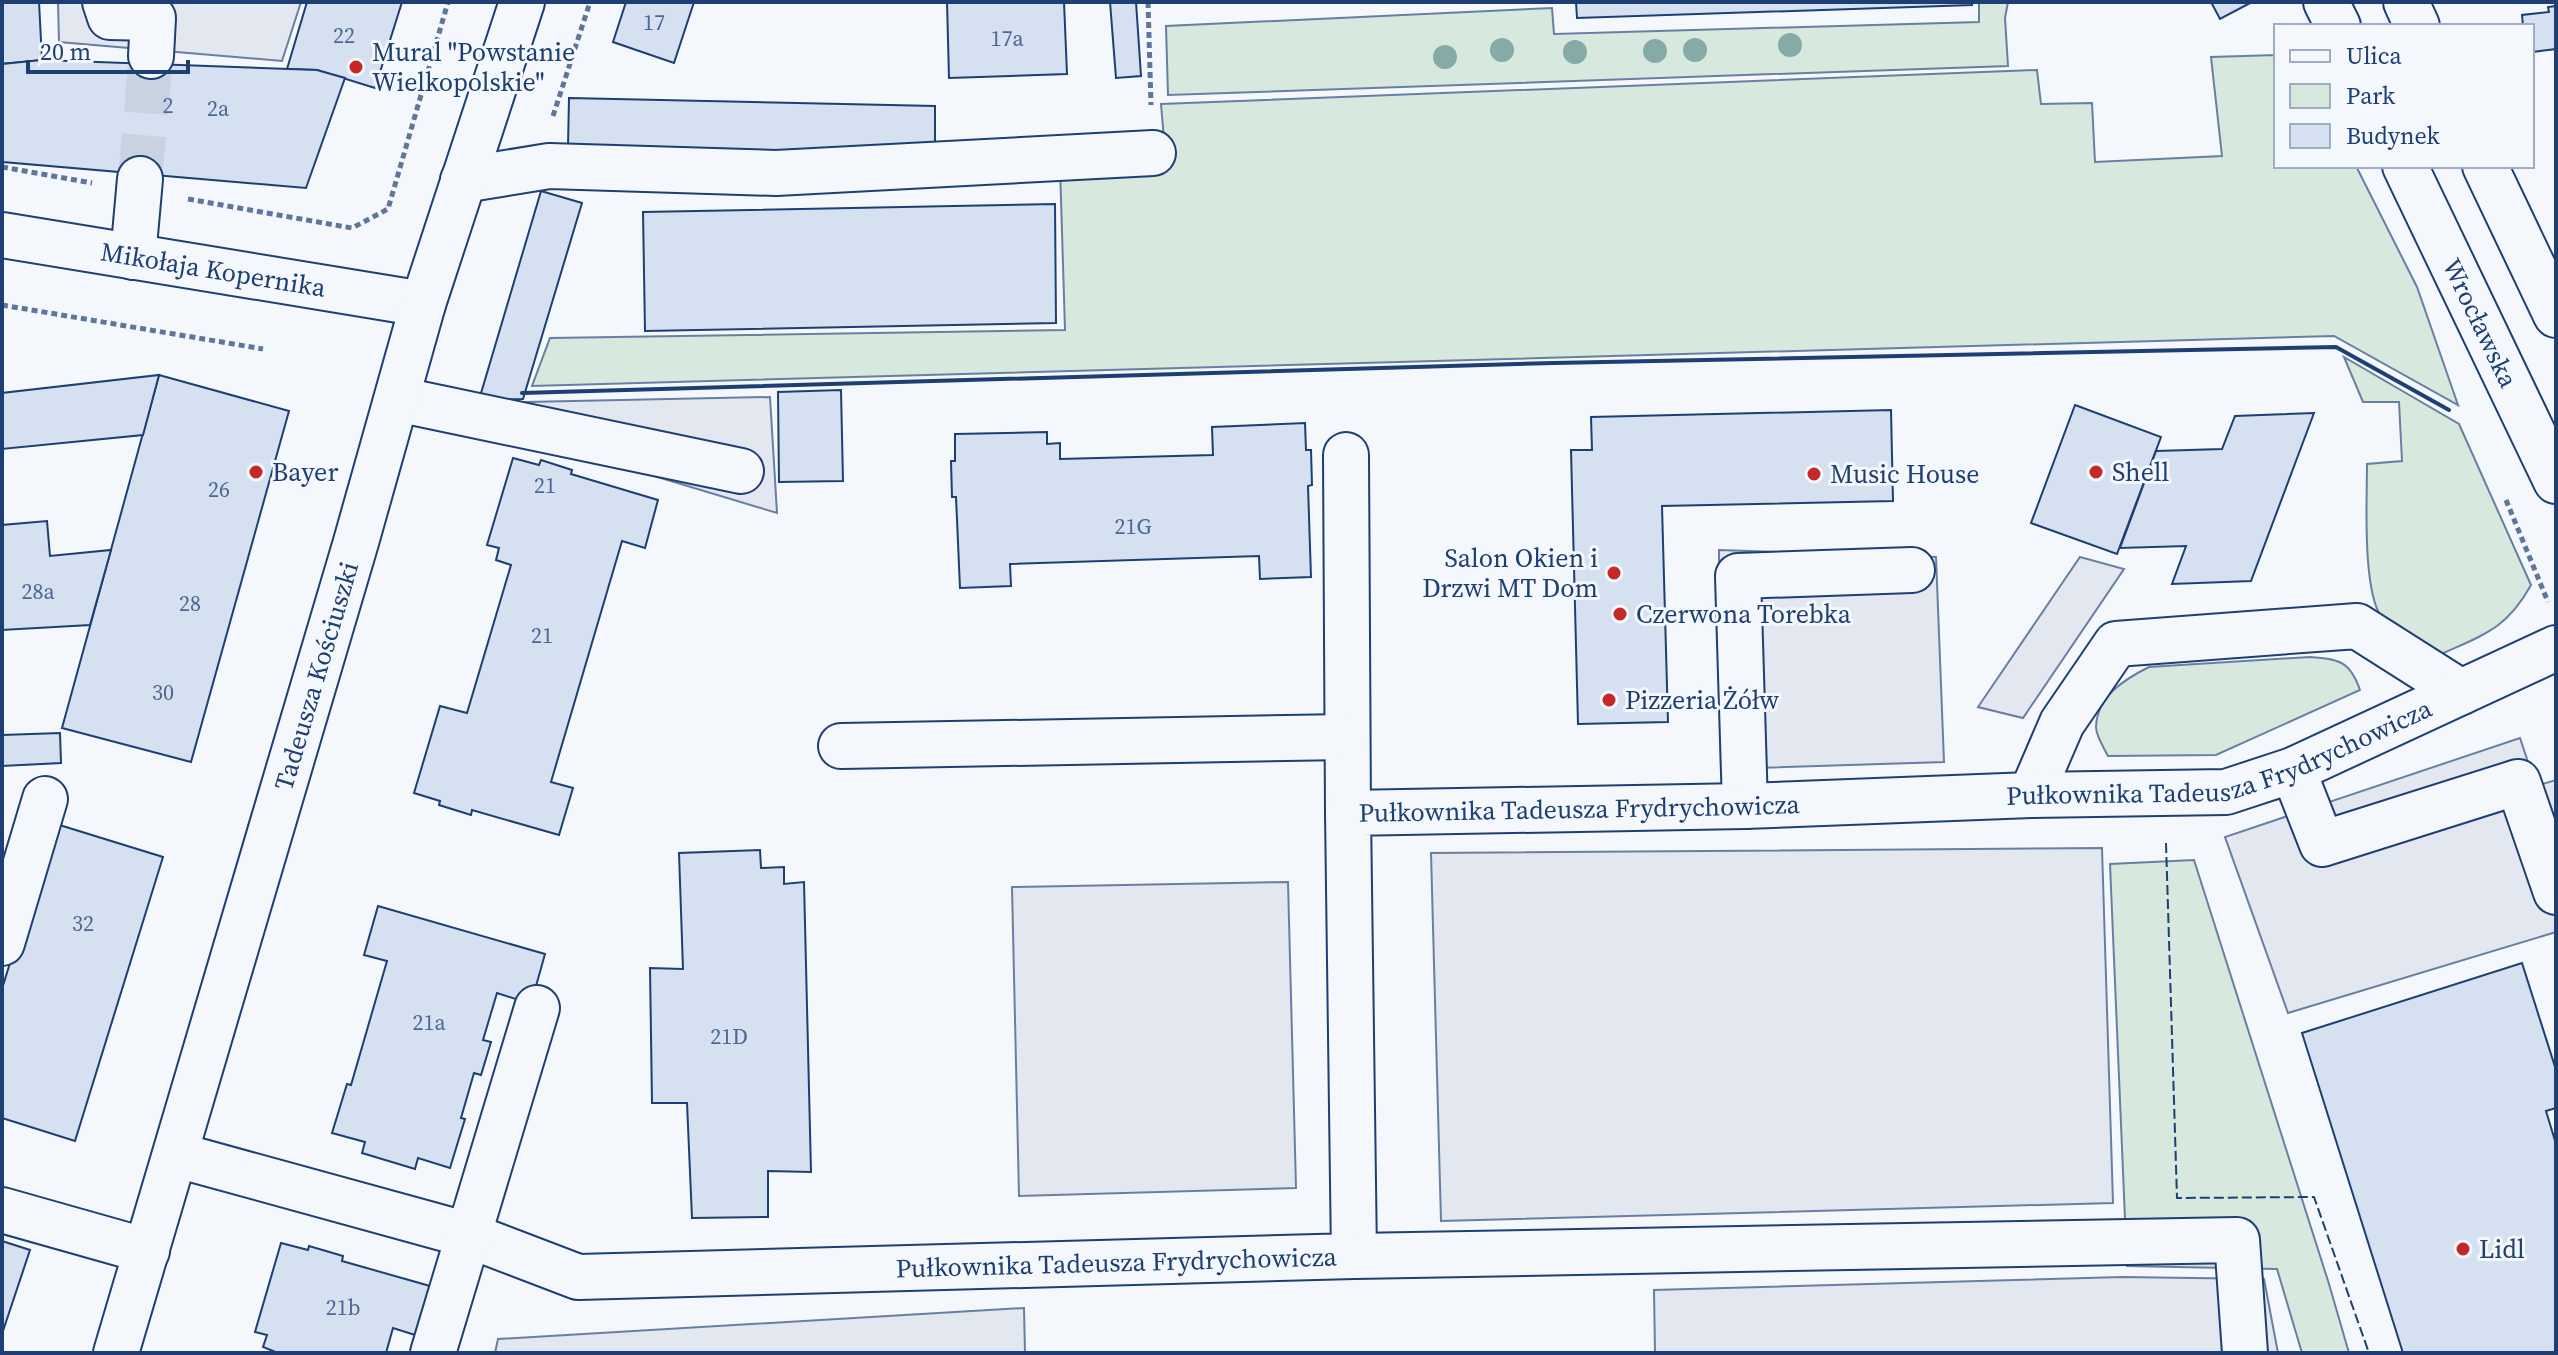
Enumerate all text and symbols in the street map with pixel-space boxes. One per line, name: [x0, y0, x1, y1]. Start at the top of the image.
house number: 17: [643, 7, 665, 37]
house number: 22: [333, 20, 355, 50]
house number: 17a: [990, 23, 1024, 53]
scale bar: [28, 24, 188, 74]
legend: [2274, 24, 2534, 168]
place label: Mural "Powstanie Wielkopolskie": [372, 34, 575, 100]
text: 20 m: [40, 35, 91, 68]
text: Ulica: [2346, 39, 2402, 72]
marker: Mural "Powstanie Wielkopolskie": [347, 58, 365, 76]
text: Park: [2346, 79, 2396, 112]
house number: 2: [162, 90, 174, 120]
house number: 2a: [207, 93, 230, 123]
text: Budynek: [2346, 119, 2441, 152]
street label: Mikołaja Kopernika: [98, 233, 329, 306]
street label: Wrocławska: [2434, 252, 2527, 394]
place label: Bayer: [272, 454, 338, 490]
place label: Shell: [2112, 454, 2169, 490]
place label: Music House: [1830, 456, 1980, 492]
marker: Bayer: [247, 463, 265, 481]
marker: Shell: [2087, 463, 2105, 481]
marker: Music House: [1805, 465, 1823, 483]
house number: 21: [534, 470, 556, 500]
house number: 26: [208, 474, 230, 504]
house number: 21G: [1114, 511, 1152, 541]
place label: Salon Okien i Drzwi MT Dom: [1422, 540, 1598, 606]
street label: Tadeusza Kościuszki: [265, 557, 367, 795]
marker: Salon Okien i Drzwi MT Dom: [1605, 564, 1623, 582]
house number: 28a: [21, 576, 55, 606]
house number: 28: [179, 588, 201, 618]
place label: Czerwona Torebka: [1636, 596, 1852, 632]
marker: Czerwona Torebka: [1611, 605, 1629, 623]
house number: 21: [531, 620, 553, 650]
house number: 30: [152, 677, 174, 707]
place label: Pizzeria Żółw: [1625, 682, 1779, 718]
street label: Pułkownika Tadeusza Frydrychowicza: [2006, 690, 2438, 814]
marker: Pizzeria Żółw: [1600, 691, 1618, 709]
street label: Pułkownika Tadeusza Frydrychowicza: [1358, 786, 1801, 831]
house number: 32: [72, 908, 94, 938]
house number: 21a: [412, 1007, 446, 1037]
house number: 21D: [710, 1021, 748, 1051]
place label: Lidl: [2479, 1231, 2525, 1267]
street label: Pułkownika Tadeusza Frydrychowicza: [895, 1238, 1338, 1286]
marker: Lidl: [2454, 1240, 2472, 1258]
house number: 21b: [326, 1292, 360, 1322]

